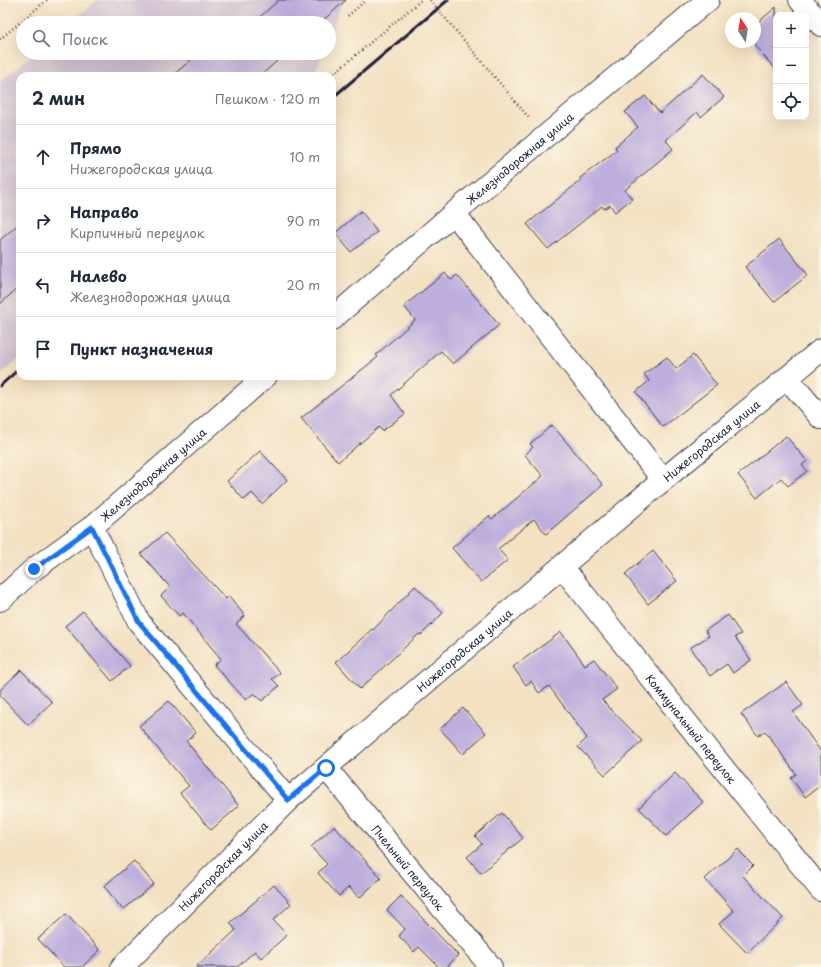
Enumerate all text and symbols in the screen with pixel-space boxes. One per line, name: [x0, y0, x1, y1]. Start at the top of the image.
north arrow: [725, 12, 761, 48]
map controls: [773, 12, 809, 120]
button: +: [773, 12, 809, 48]
search box: [16, 16, 336, 60]
icon: search: [30, 27, 52, 49]
text: Поиск: [62, 27, 108, 50]
button: −: [773, 48, 809, 84]
button: locate: [773, 84, 809, 120]
text: 2 мин: [32, 85, 85, 111]
text: Пешком · 120 m: [215, 89, 320, 108]
street label: Железнодорожная улица: [462, 108, 577, 208]
text: Прямо: [70, 136, 121, 159]
icon: ahead: [32, 146, 54, 168]
text: 10 m: [290, 147, 320, 166]
text: Нижегородская улица: [70, 159, 213, 178]
text: Направо: [70, 200, 139, 223]
icon: right: [32, 210, 54, 232]
text: 90 m: [287, 211, 320, 230]
text: Кирпичный переулок: [70, 223, 204, 242]
text: Налево: [70, 264, 127, 287]
icon: left: [32, 274, 54, 296]
text: 20 m: [286, 275, 320, 294]
text: Железнодорожная улица: [70, 287, 230, 306]
text: Пункт назначения: [70, 337, 213, 360]
icon: arrive: [32, 338, 54, 360]
street label: Нижегородская улица: [659, 395, 763, 485]
street label: Железнодорожная улица: [96, 423, 210, 525]
route end: [25, 560, 43, 578]
street label: Нижегородская улица: [413, 604, 516, 695]
street label: Коммунальный переулок: [642, 670, 741, 787]
route start: [317, 759, 335, 777]
street label: Нижегородская улица: [174, 817, 272, 914]
street label: Пчельный переулок: [368, 821, 449, 914]

